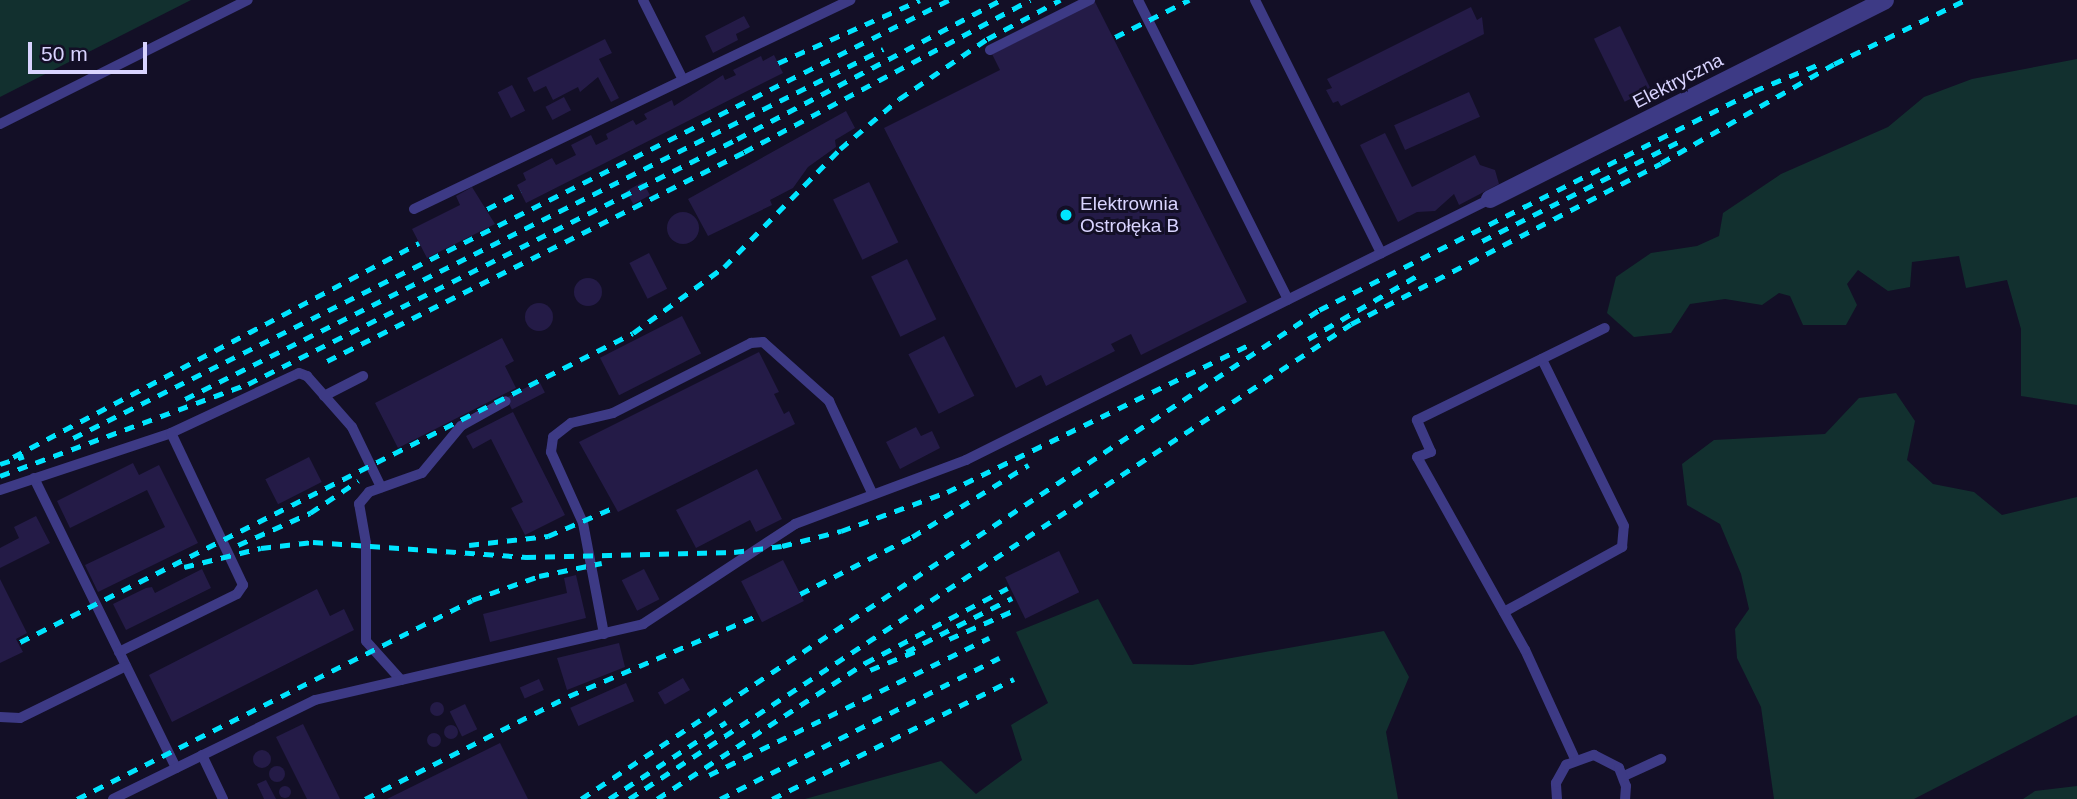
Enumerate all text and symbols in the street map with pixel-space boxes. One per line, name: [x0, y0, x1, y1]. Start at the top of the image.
scale bar: [32, 28, 150, 72]
text: 50 m: [41, 42, 88, 65]
street label: Elektryczna: [1629, 49, 1727, 113]
place label: Elektrownia Ostrołęka B: [1080, 193, 1179, 237]
marker: Elektrownia Ostrołęka B: [1058, 207, 1074, 223]

